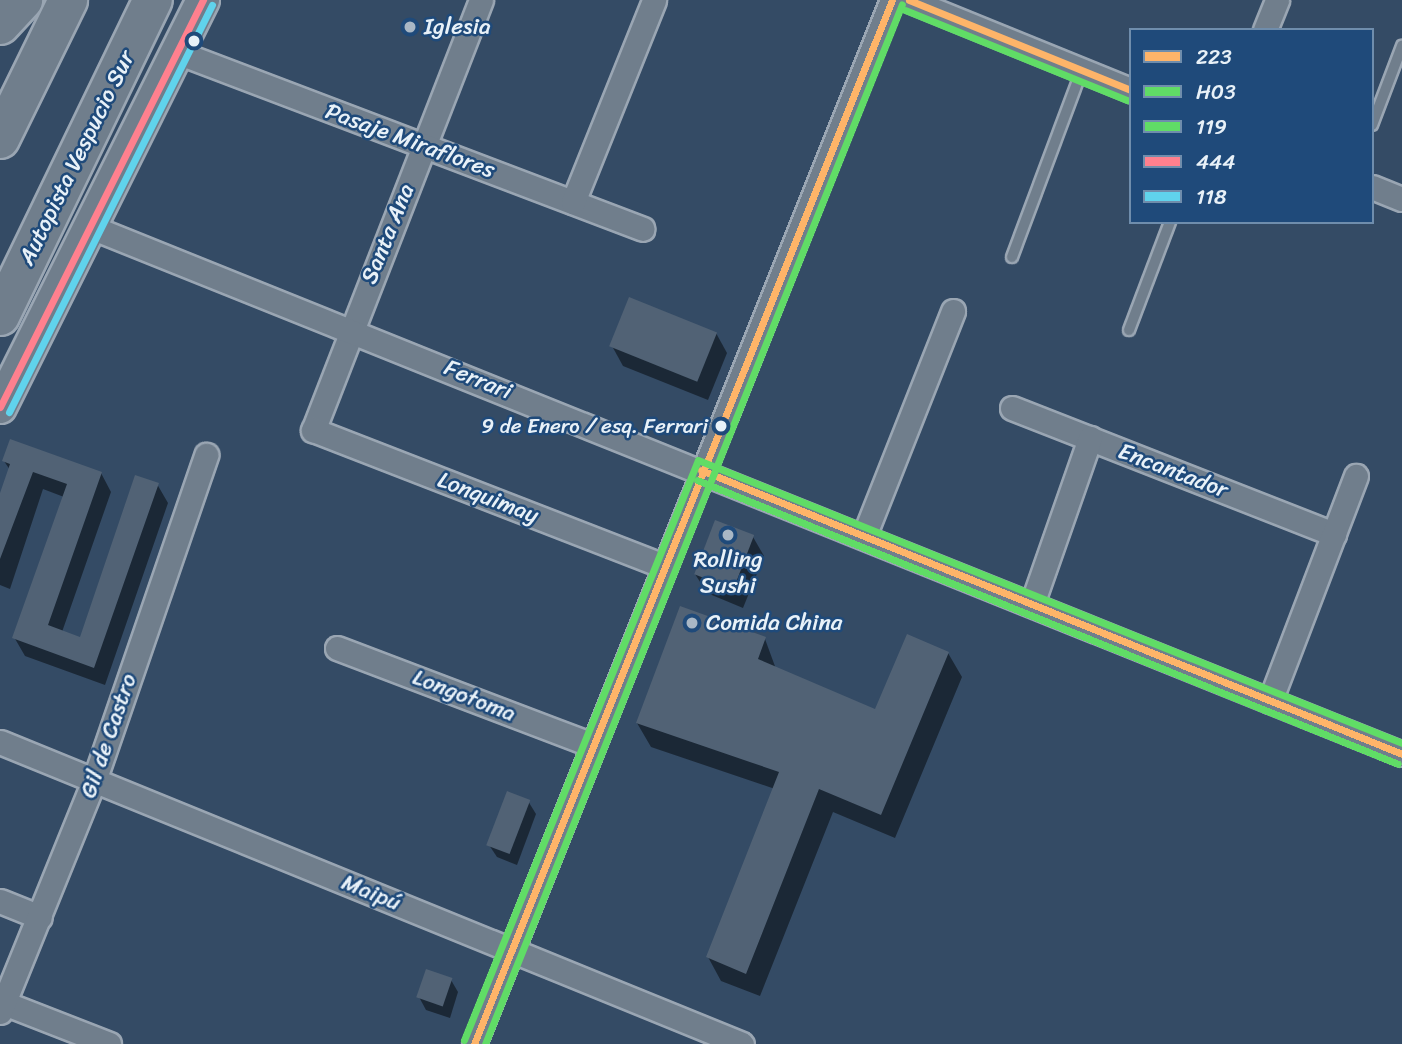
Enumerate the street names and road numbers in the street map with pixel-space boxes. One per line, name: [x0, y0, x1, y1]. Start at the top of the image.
street label: Autopista Vespucio Sur: [13, 46, 141, 270]
street label: Pasaje Miraflores: [322, 98, 498, 184]
street label: Santa Ana: [356, 180, 420, 288]
street label: Ferrari: [440, 354, 516, 406]
street label: Encantador: [1114, 437, 1232, 505]
street label: Lonquimay: [434, 466, 542, 530]
street label: Longotoma: [409, 664, 519, 728]
street label: Gil de Castro: [75, 670, 143, 802]
street label: Maipú: [337, 869, 405, 917]

